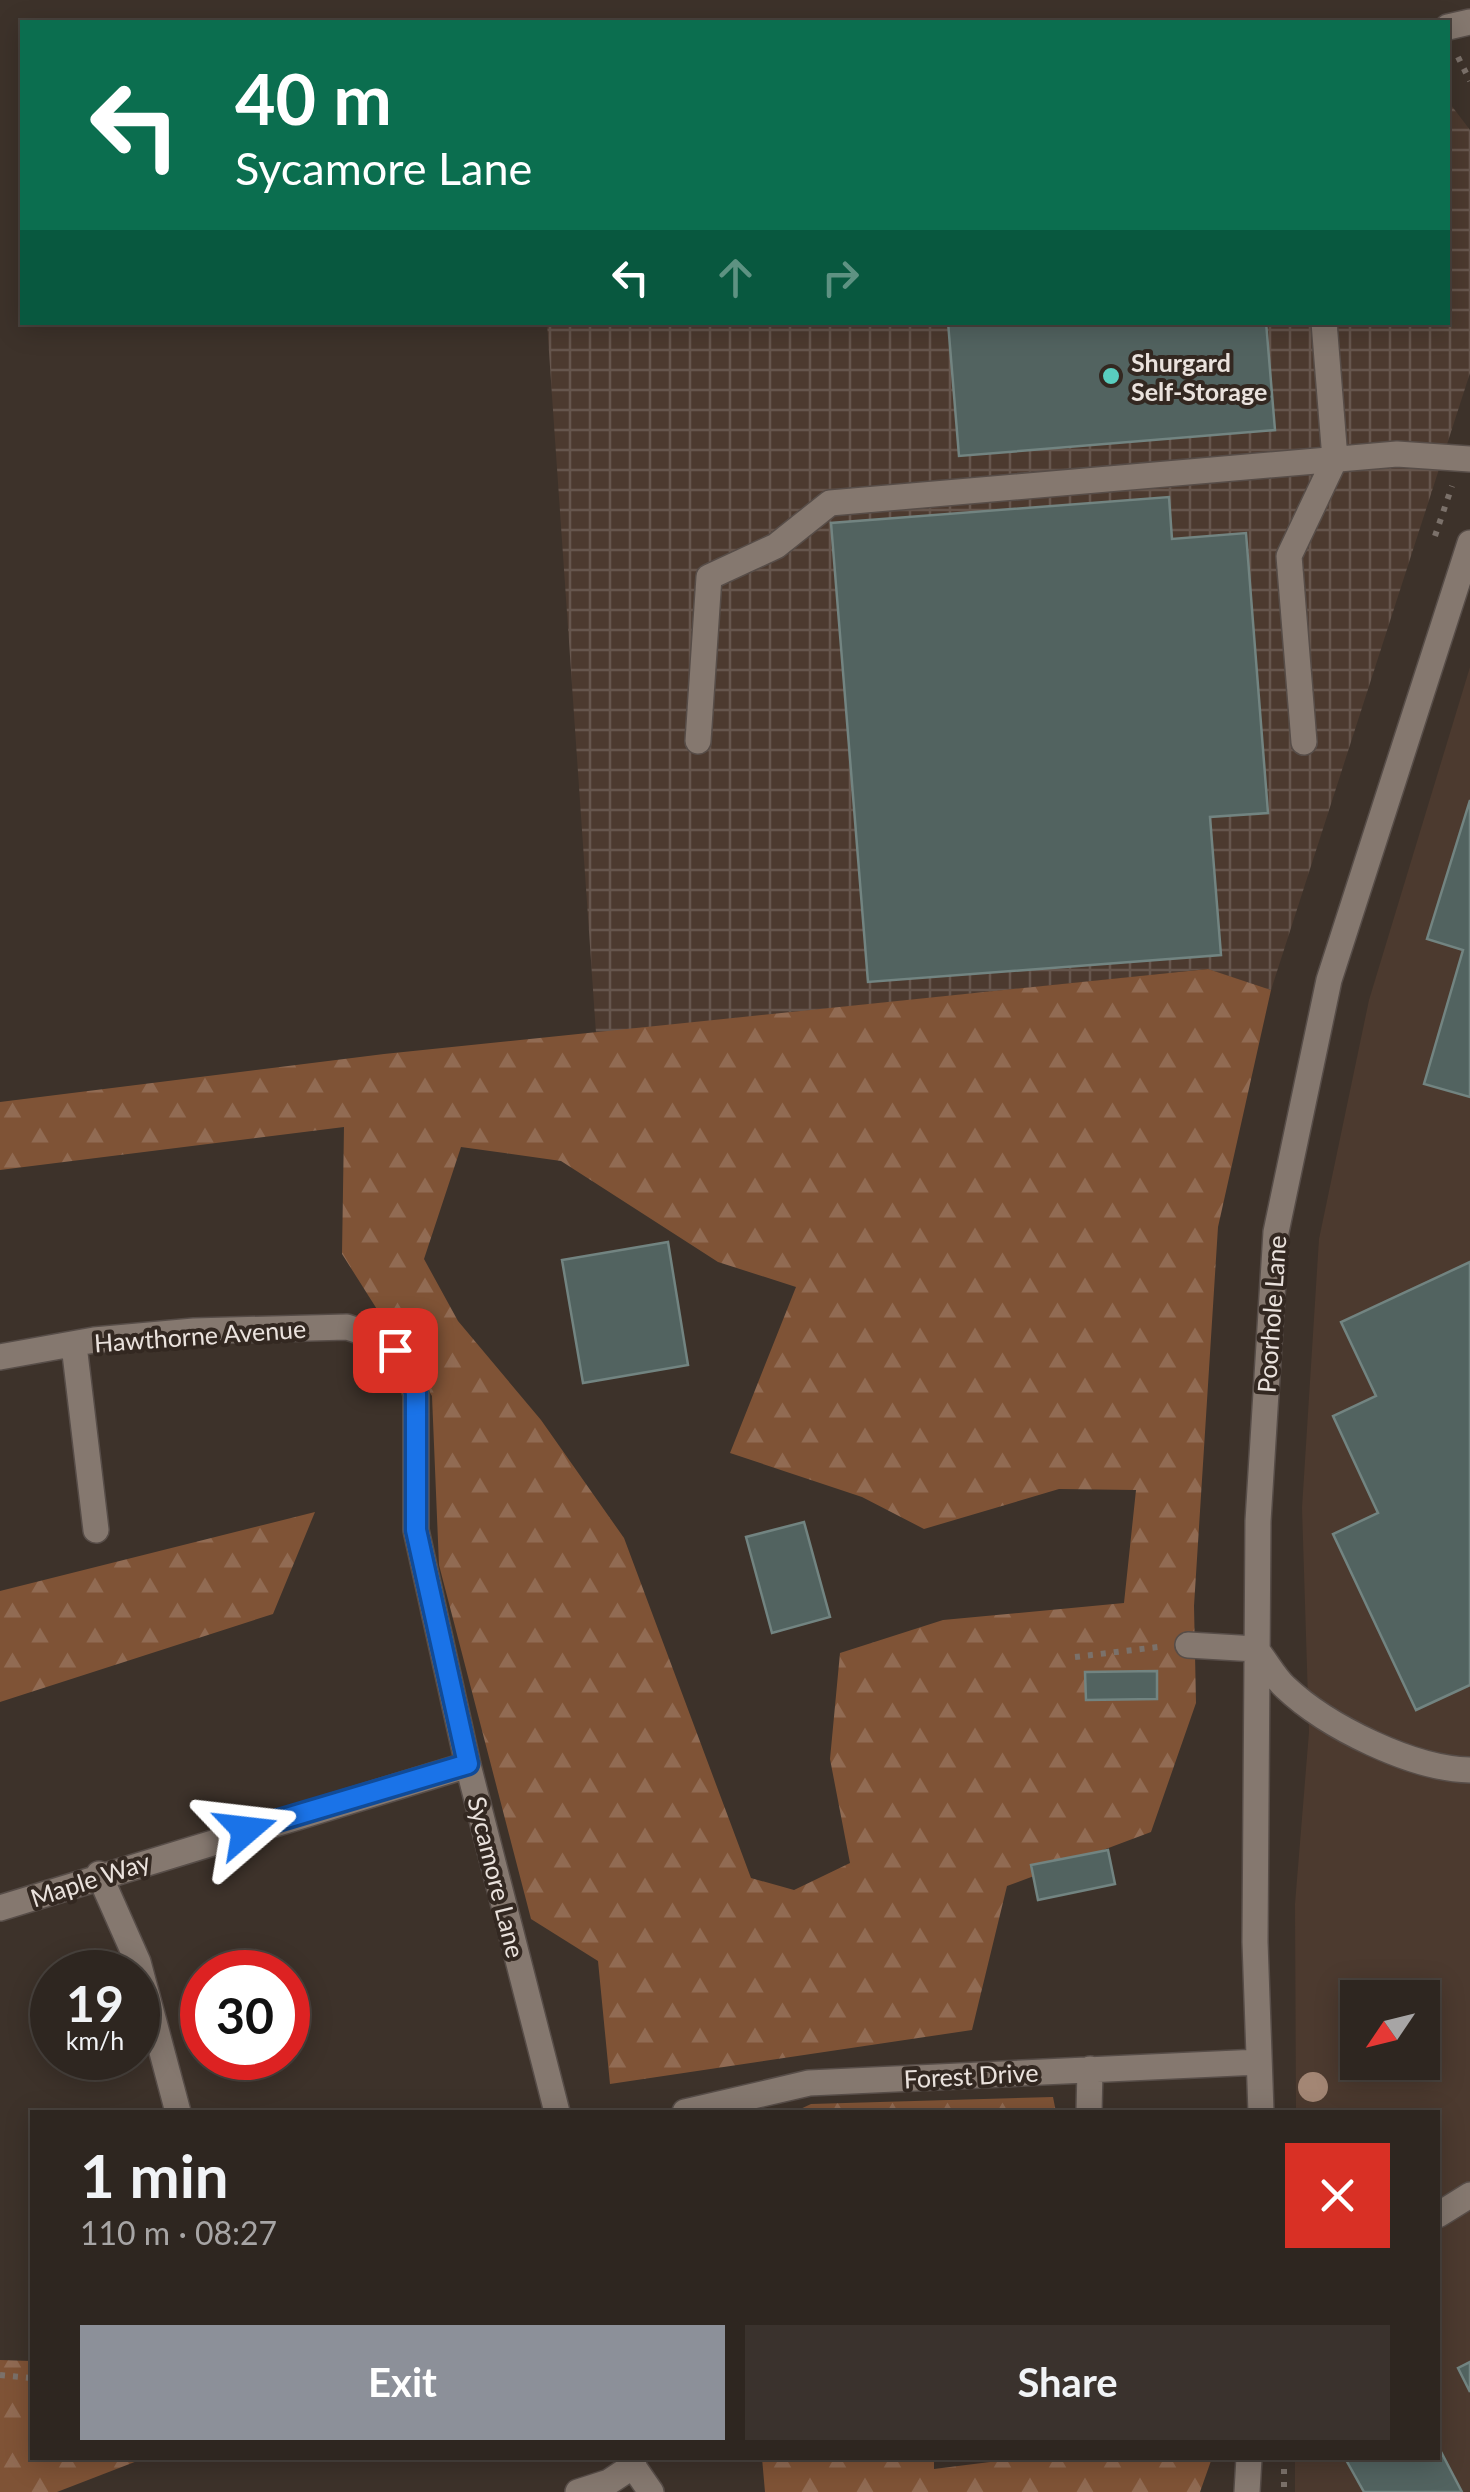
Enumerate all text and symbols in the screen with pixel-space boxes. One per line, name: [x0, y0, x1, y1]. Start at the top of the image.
text: 40 m: [235, 56, 392, 140]
icon: left: [70, 60, 200, 190]
text: Sycamore Lane: [235, 141, 532, 195]
icon: left: [603, 250, 658, 305]
icon: ahead: [708, 250, 763, 305]
icon: right: [813, 250, 868, 305]
place label: Shurgard Self-Storage: [1131, 347, 1267, 406]
marker: Shurgard Self-Storage: [1100, 365, 1122, 387]
street label: Poorhole Lane: [1251, 1234, 1291, 1394]
pin: [353, 1308, 438, 1393]
street label: Hawthorne Avenue: [93, 1313, 307, 1357]
icon: arrive: [368, 1323, 423, 1378]
position arrow: [194, 1778, 298, 1882]
street label: Sycamore Lane: [462, 1793, 532, 1961]
street label: Maple Way: [26, 1846, 154, 1912]
speed limit sign: 30: [180, 1950, 310, 2080]
text: 19: [66, 1973, 124, 2033]
north arrow: [1340, 1980, 1440, 2080]
map controls: [1340, 1980, 1440, 2080]
text: km/h: [66, 2025, 124, 2055]
street label: Forest Drive: [903, 2056, 1039, 2094]
text: 1 min: [80, 2139, 229, 2211]
button: close: [1285, 2143, 1390, 2248]
text: 110 m · 08:27: [80, 2213, 277, 2252]
button: Exit: [80, 2325, 725, 2440]
button: Share: [745, 2325, 1390, 2440]

